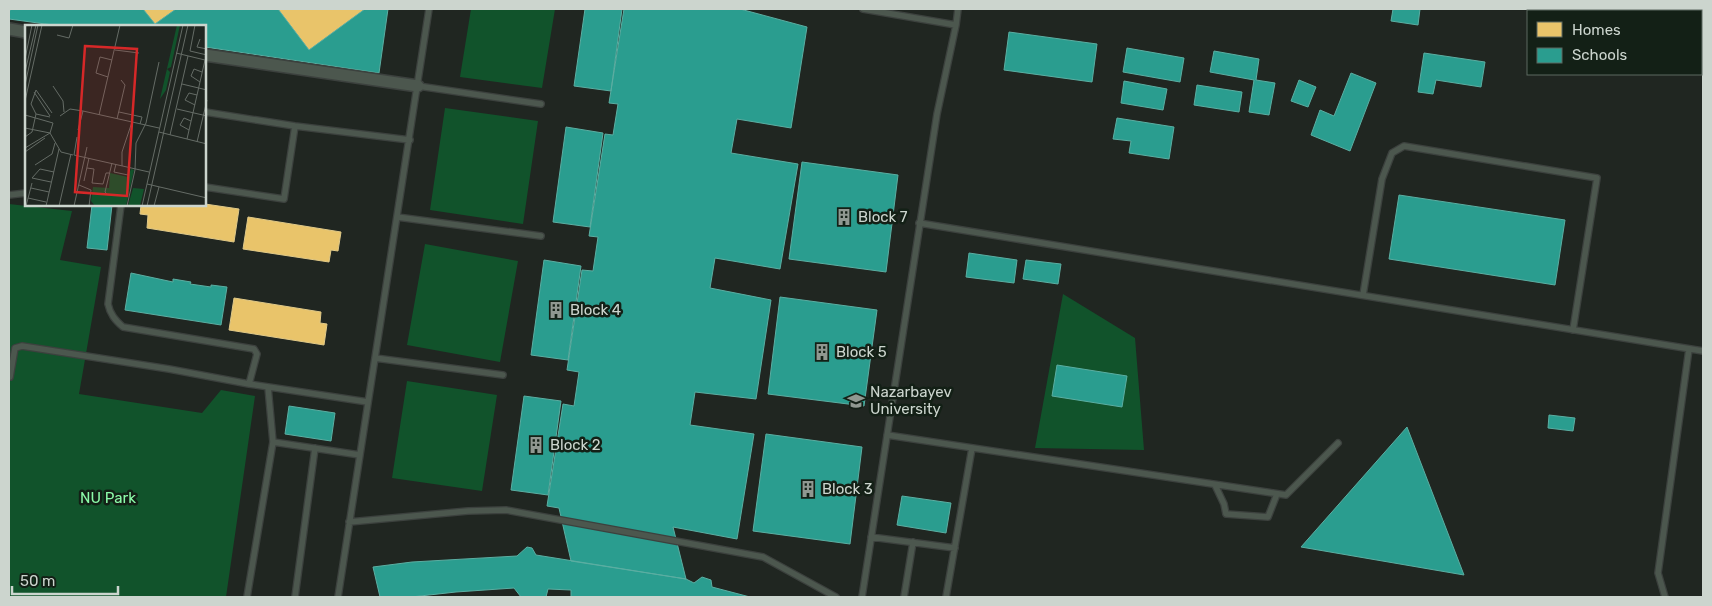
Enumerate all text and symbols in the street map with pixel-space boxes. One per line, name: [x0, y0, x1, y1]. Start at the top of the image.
legend: [1527, 10, 1702, 75]
text: Homes: [1572, 21, 1621, 39]
inset map: [25, 25, 206, 206]
text: Schools: [1572, 46, 1628, 64]
building icon: Block 7: [834, 207, 854, 227]
place label: Block 7: [858, 208, 908, 226]
building icon: Block 4: [546, 300, 566, 320]
place label: Block 4: [570, 301, 621, 319]
building icon: Block 5: [812, 342, 832, 362]
place label: Block 5: [836, 343, 887, 361]
place label: Nazarbayev University: [870, 383, 952, 418]
school or university icon: Nazarbayev University: [846, 391, 866, 411]
building icon: Block 2: [526, 435, 546, 455]
place label: Block 2: [550, 436, 601, 454]
building icon: Block 3: [798, 479, 818, 499]
place label: Block 3: [822, 480, 873, 498]
park label: NU Park: [80, 489, 136, 507]
scale bar: [12, 564, 119, 596]
text: 50 m: [20, 572, 55, 590]

